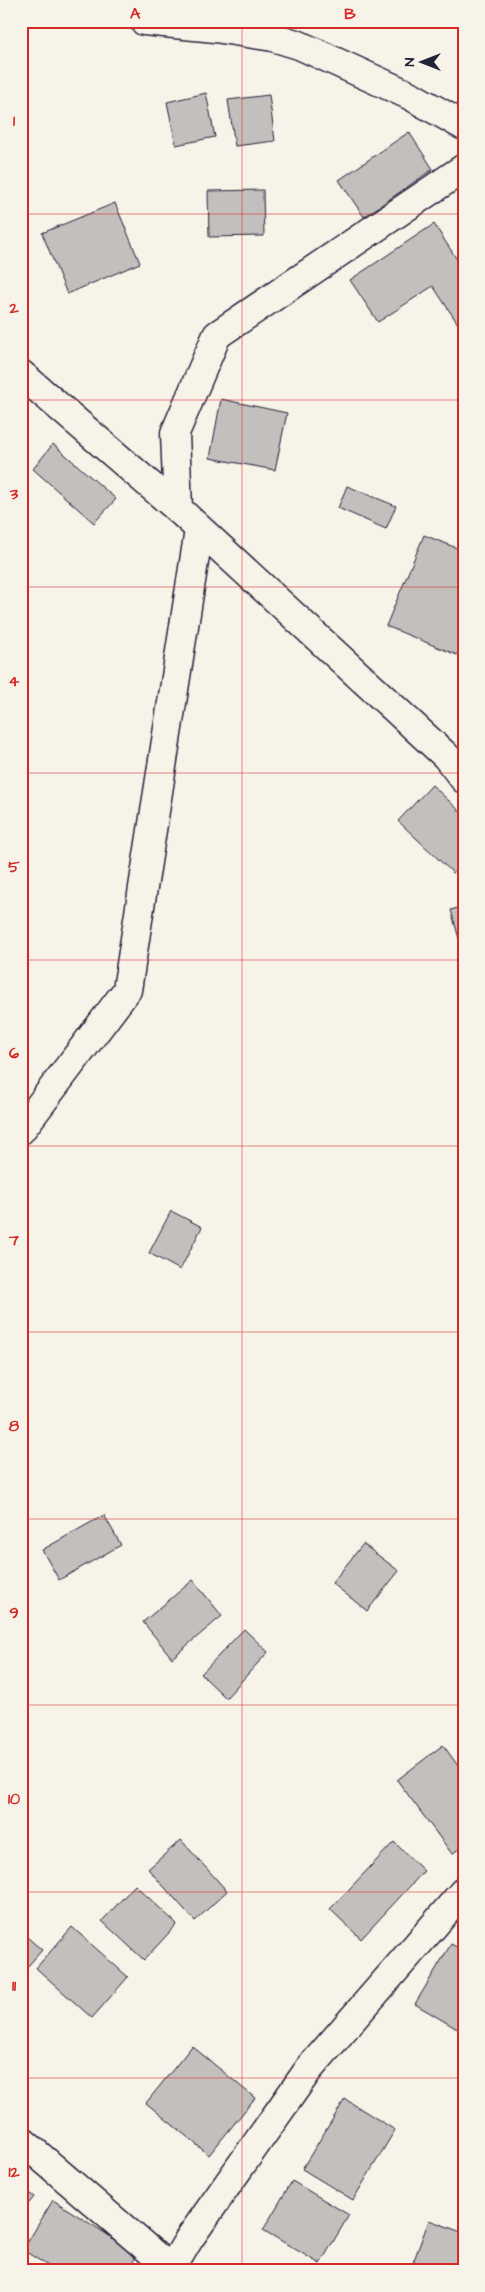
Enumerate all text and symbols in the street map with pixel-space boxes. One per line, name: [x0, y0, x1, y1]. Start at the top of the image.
text: A: [130, 3, 141, 25]
text: B: [344, 3, 356, 25]
north arrow: [398, 38, 448, 88]
text: N: [400, 57, 420, 66]
text: 1: [13, 110, 16, 132]
text: 2: [8, 297, 19, 319]
text: 3: [9, 483, 19, 505]
text: 4: [9, 670, 20, 692]
text: 5: [8, 856, 20, 878]
text: 6: [9, 1042, 19, 1064]
text: 7: [8, 1229, 19, 1251]
text: 8: [9, 1415, 20, 1437]
text: 9: [9, 1602, 19, 1624]
text: 10: [8, 1788, 20, 1810]
text: 11: [12, 1975, 17, 1997]
text: 12: [8, 2161, 20, 2183]

